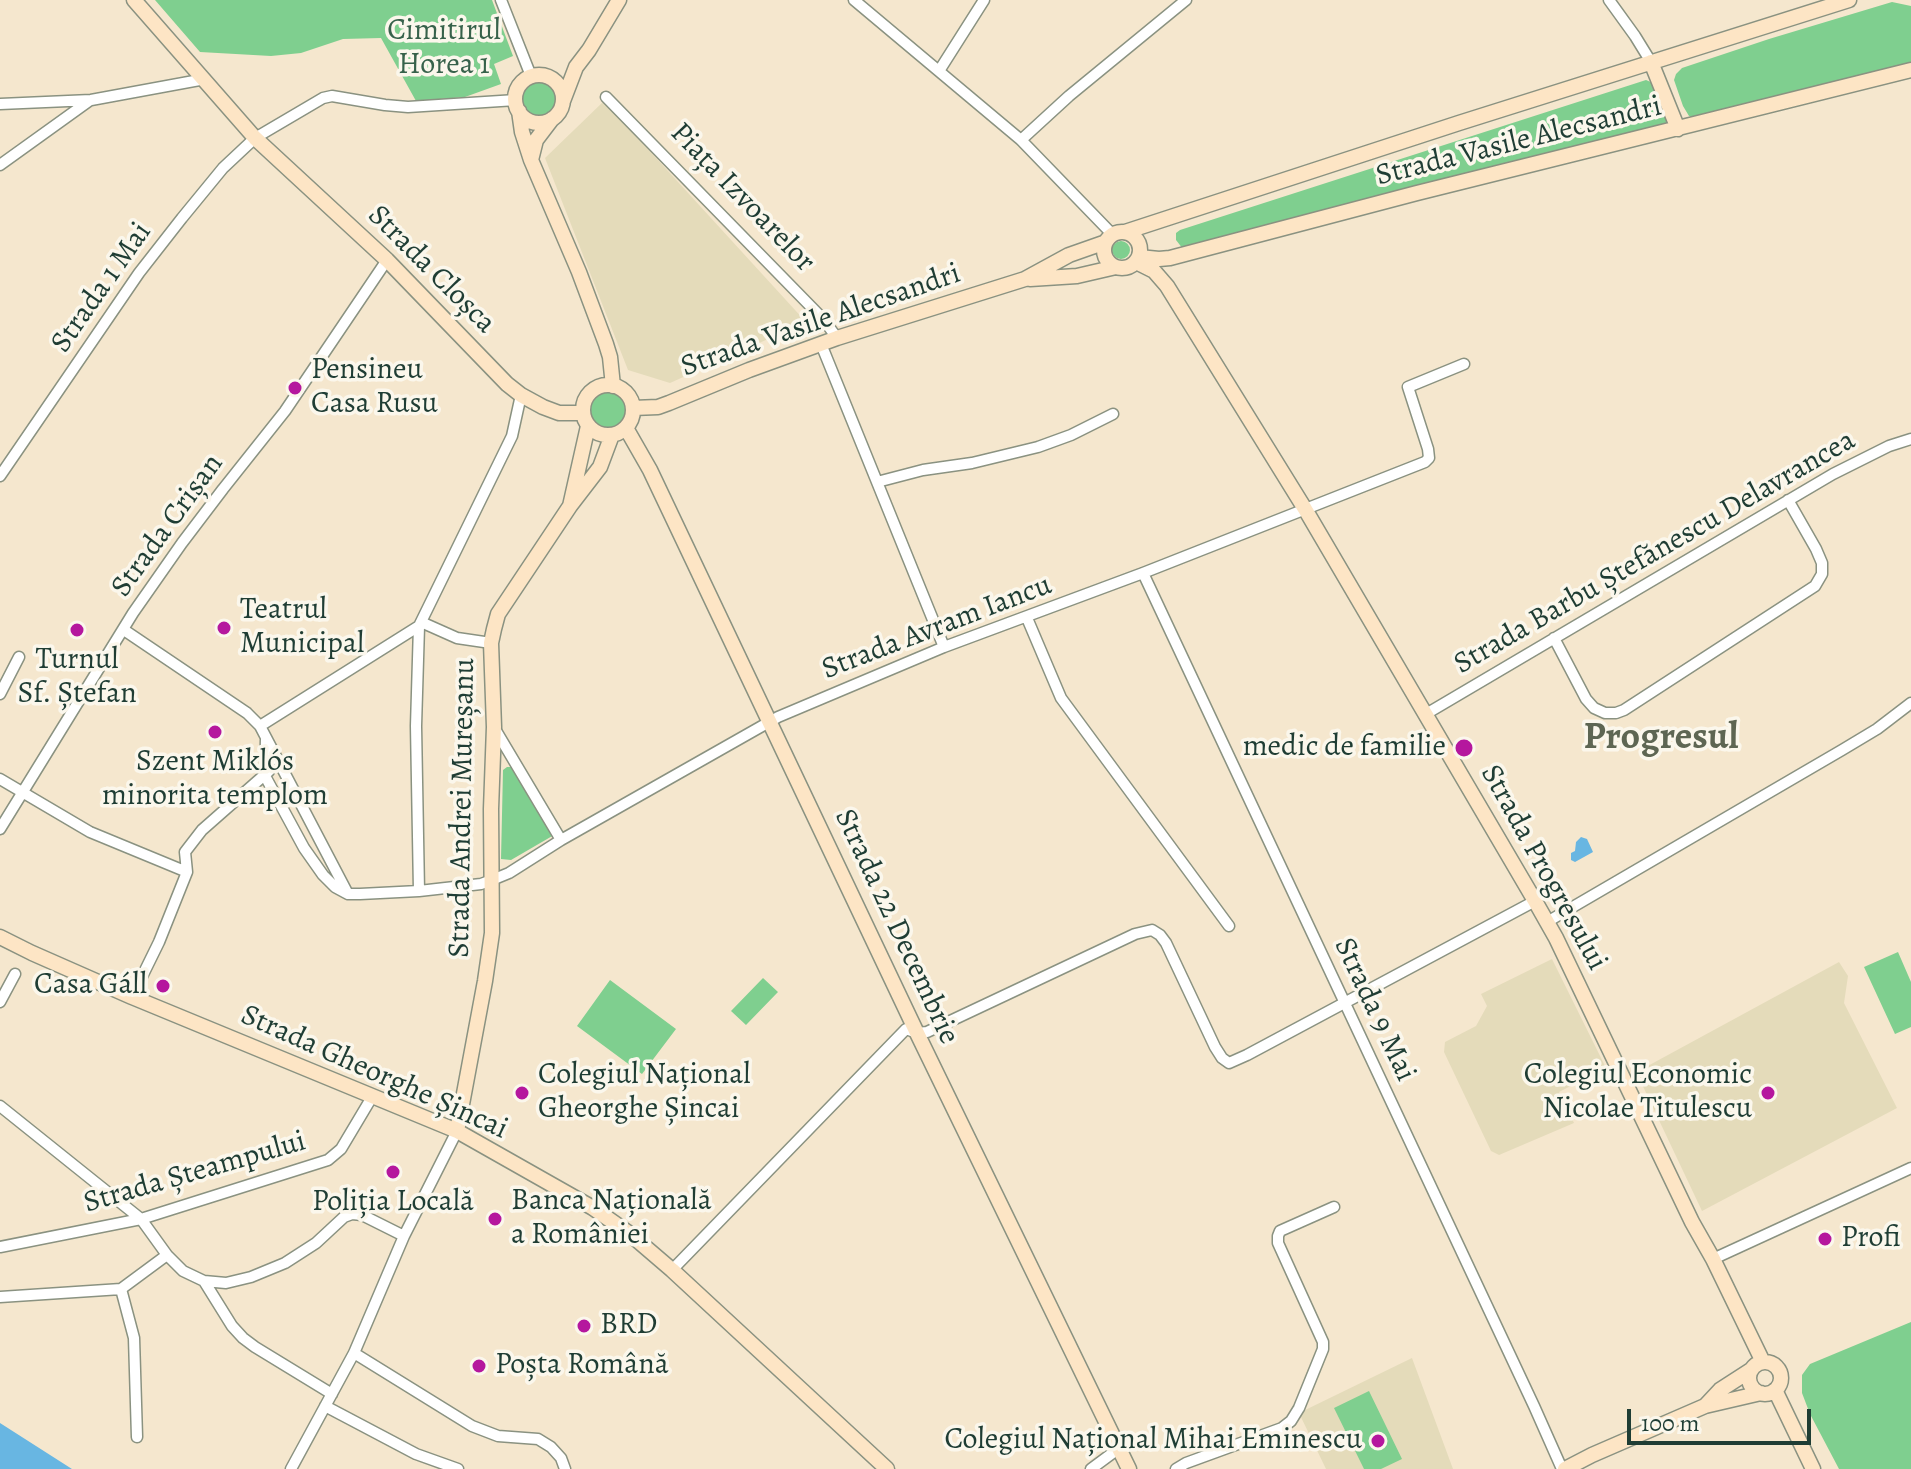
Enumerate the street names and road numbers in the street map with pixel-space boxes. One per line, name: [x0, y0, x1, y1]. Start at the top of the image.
street label: Strada Vasile Alecsandri: [1372, 89, 1666, 195]
street label: Piața Izvoarelor: [662, 116, 822, 280]
street label: Strada Cloșca: [359, 198, 503, 342]
street label: Strada 1 Mai: [44, 216, 160, 360]
street label: Strada Vasile Alecsandri: [677, 256, 965, 386]
street label: Strada Barbu Ștefănescu Delavrancea: [1448, 423, 1862, 683]
street label: Strada Crișan: [104, 448, 232, 604]
street label: Strada Avram Iancu: [817, 568, 1057, 688]
street label: Strada Andrei Mureșanu: [442, 658, 484, 958]
street label: Strada Progresului: [1472, 759, 1614, 977]
street label: Strada 22 Decembrie: [826, 804, 966, 1050]
street label: Strada 9 Mai: [1325, 933, 1423, 1087]
street label: Strada Gheorghe Șincai: [235, 998, 513, 1148]
street label: Strada Șteampului: [80, 1124, 310, 1222]

